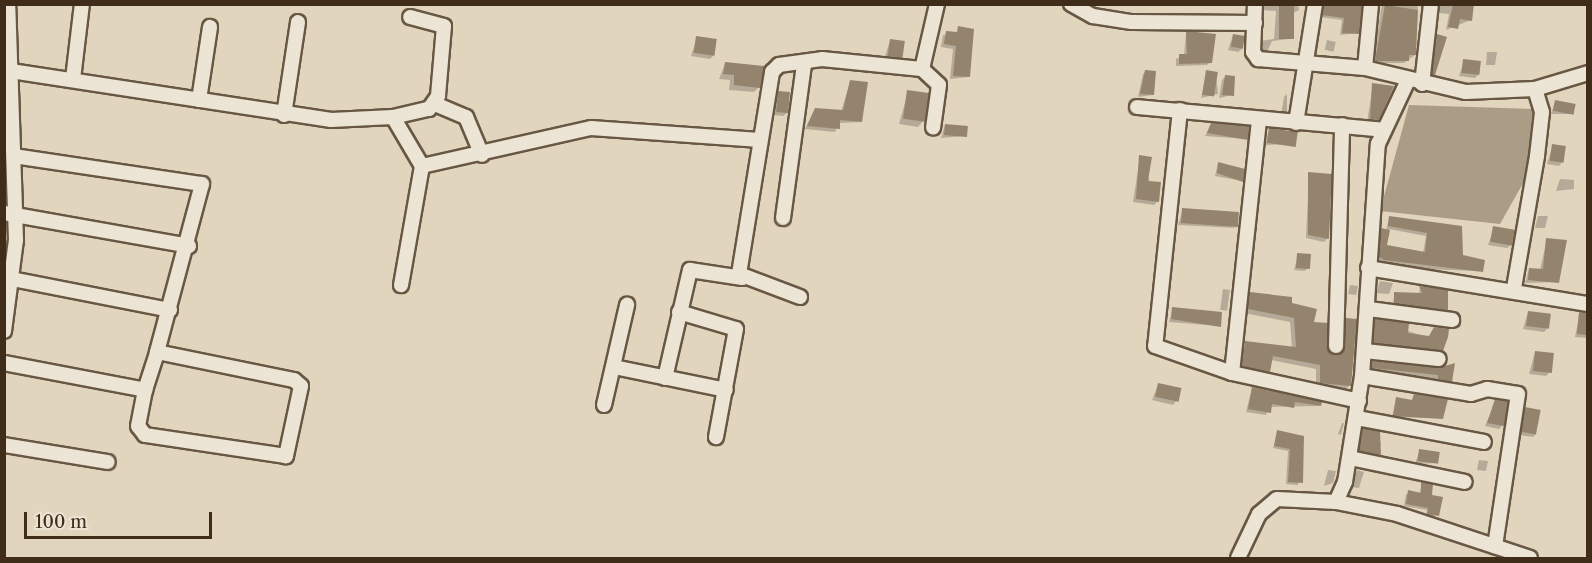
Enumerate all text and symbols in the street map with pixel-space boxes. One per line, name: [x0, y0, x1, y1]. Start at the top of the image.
scale bar: [27, 500, 214, 538]
text: 100 m: [35, 511, 87, 533]

